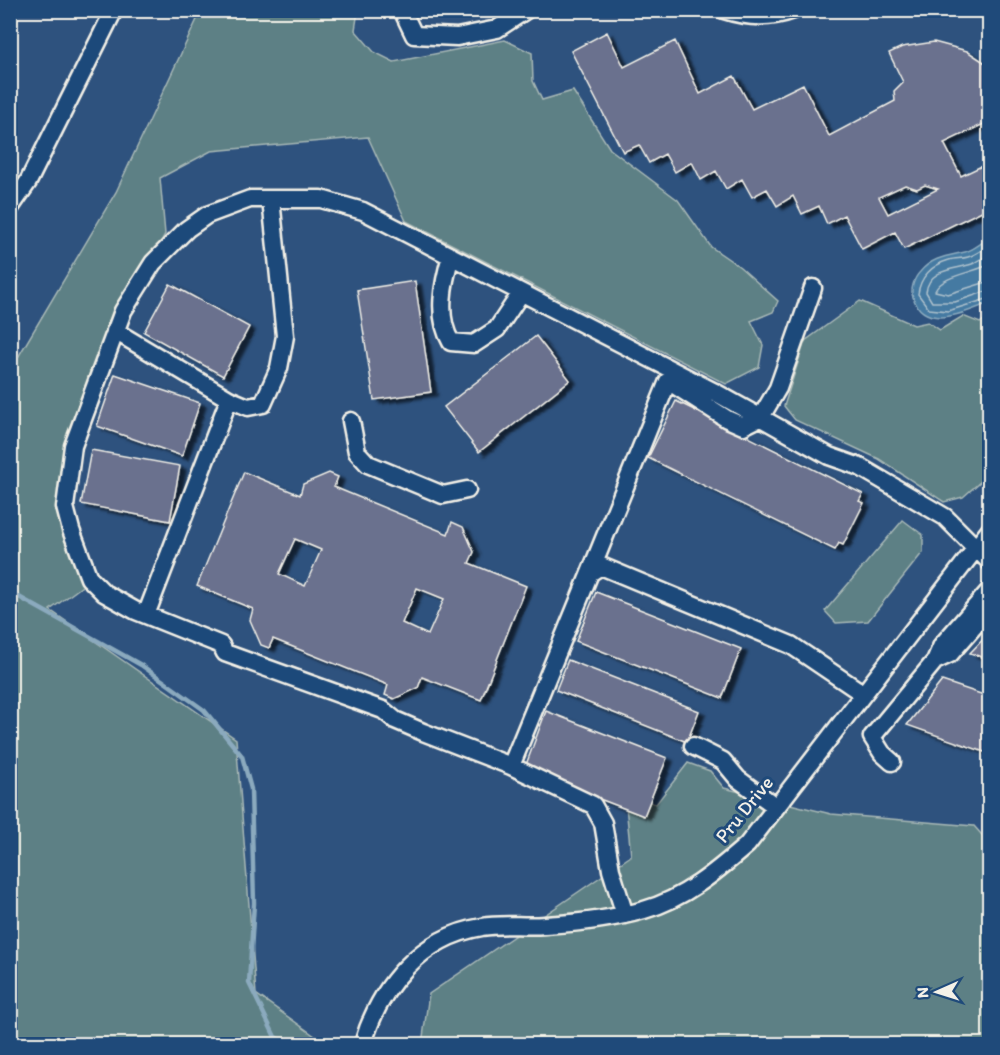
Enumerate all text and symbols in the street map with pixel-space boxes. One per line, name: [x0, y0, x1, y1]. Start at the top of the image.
street label: Pru Drive: [710, 771, 778, 847]
north arrow: [907, 962, 967, 1022]
text: N: [913, 987, 932, 999]

